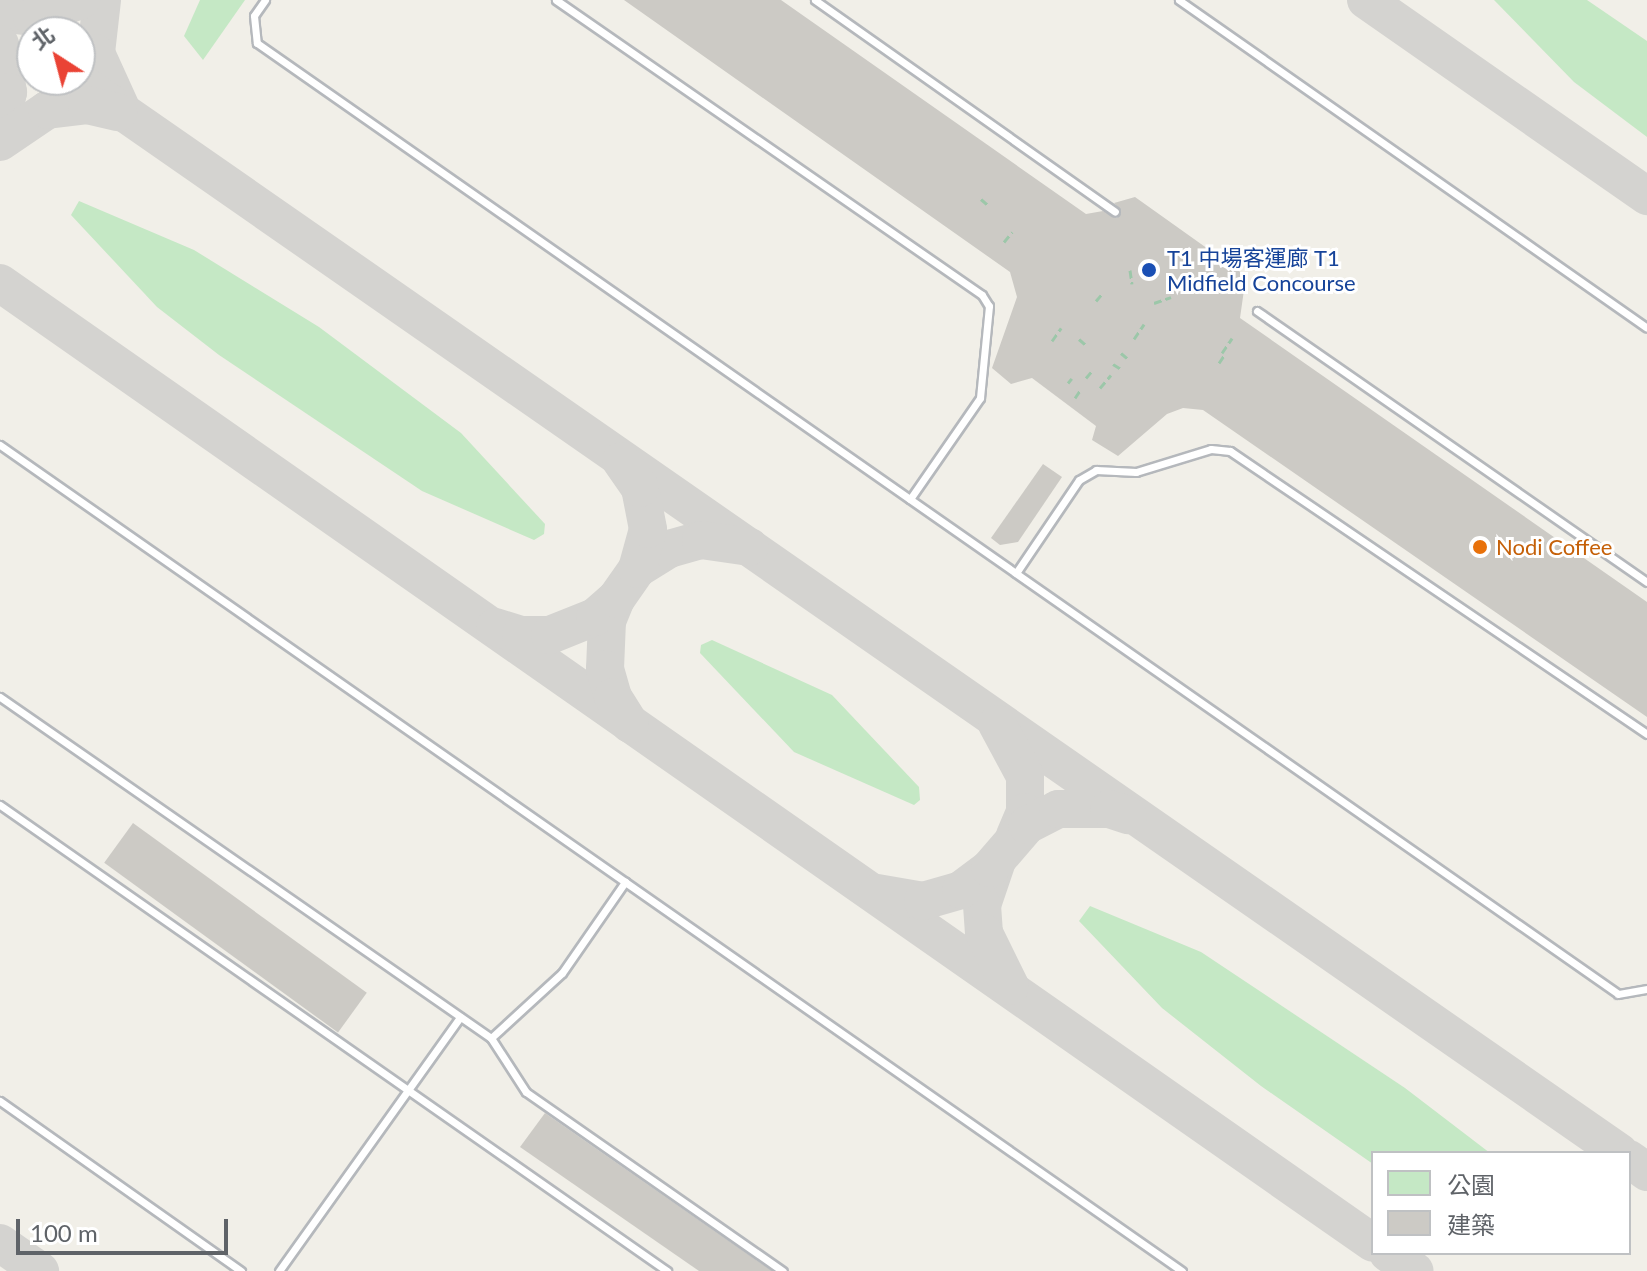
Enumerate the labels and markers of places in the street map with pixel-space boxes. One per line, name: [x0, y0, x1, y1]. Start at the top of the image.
place label: T1 中場客運廊 T1 Midfield Concourse: [1167, 244, 1356, 296]
marker: T1 中場客運廊 T1 Midfield Concourse: [1138, 259, 1160, 281]
place label: Nodi Coffee: [1496, 534, 1612, 560]
marker: Nodi Coffee: [1471, 538, 1489, 556]

